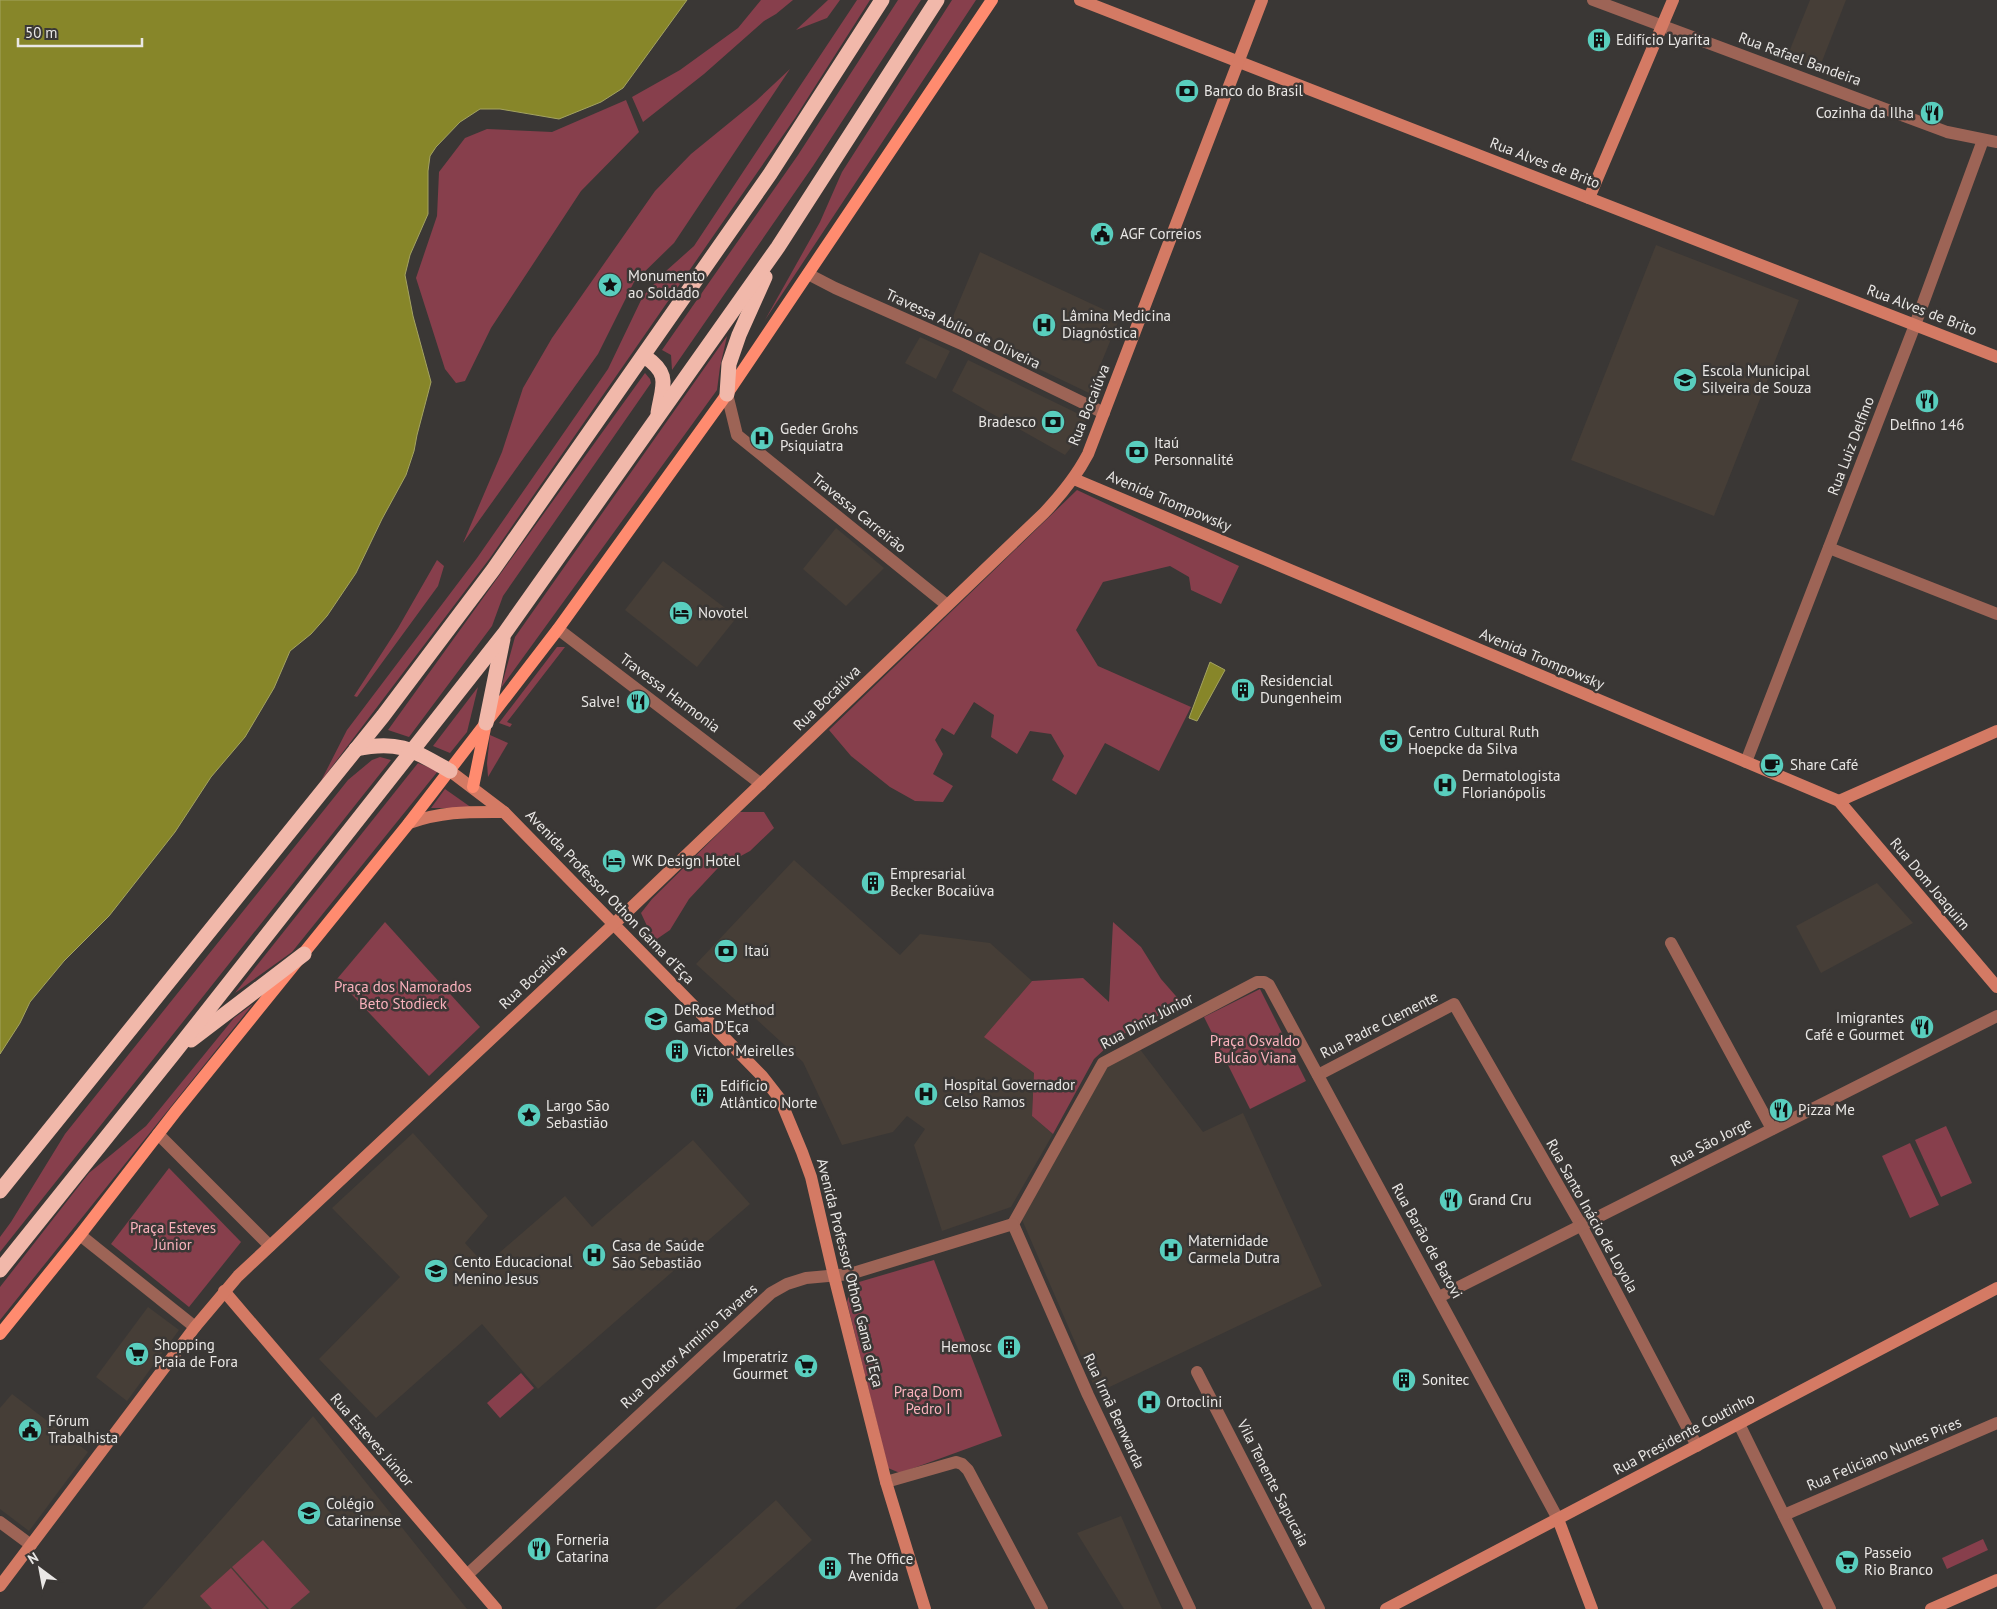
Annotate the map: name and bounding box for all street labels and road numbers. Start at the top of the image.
street label: Rua Rafael Bandeira [1736,27,1864,90]
street label: Rua Alves de Brito [1487,133,1603,192]
street label: Rua Alves de Brito [1864,280,1980,339]
street label: Travessa Abílio de Oliveira [883,284,1044,373]
street label: Rua Bocaiúva [1064,361,1113,448]
street label: Rua Luiz Delfino [1823,394,1878,498]
street label: Avenida Trompowsky [1104,466,1234,535]
street label: Travessa Carreirão [808,469,910,557]
street label: Avenida Trompowsky [1477,624,1607,693]
street label: Travessa Harmonia [616,649,724,736]
street label: Rua Bocaiúva [789,661,864,734]
street label: Avenida Professor Othon Gama d'Eça [522,805,699,988]
street label: Rua Dom Joaquim [1886,834,1974,934]
street label: Rua Bocaiúva [495,940,571,1013]
street label: Rua Padre Clemente [1317,987,1441,1062]
street label: Rua Diniz Júnior [1097,988,1196,1053]
street label: Rua São Jorge [1667,1113,1755,1170]
street label: Rua Santo Inácio de Loyola [1542,1136,1643,1296]
street label: Avenida Professor Othon Gama d'Eça [813,1156,888,1389]
street label: Rua Barão de Batovi [1388,1180,1467,1302]
street label: Rua Doutor Armínio Tavares [616,1279,761,1412]
street label: Rua Irmã Benwarda [1079,1350,1149,1471]
street label: Rua Presidente Coutinho [1610,1388,1758,1479]
street label: Rua Esteves Júnior [327,1389,418,1490]
street label: Rua Feliciano Nunes Pires [1804,1412,1964,1495]
street label: Vila Tenente Sapucaia [1233,1415,1314,1549]

